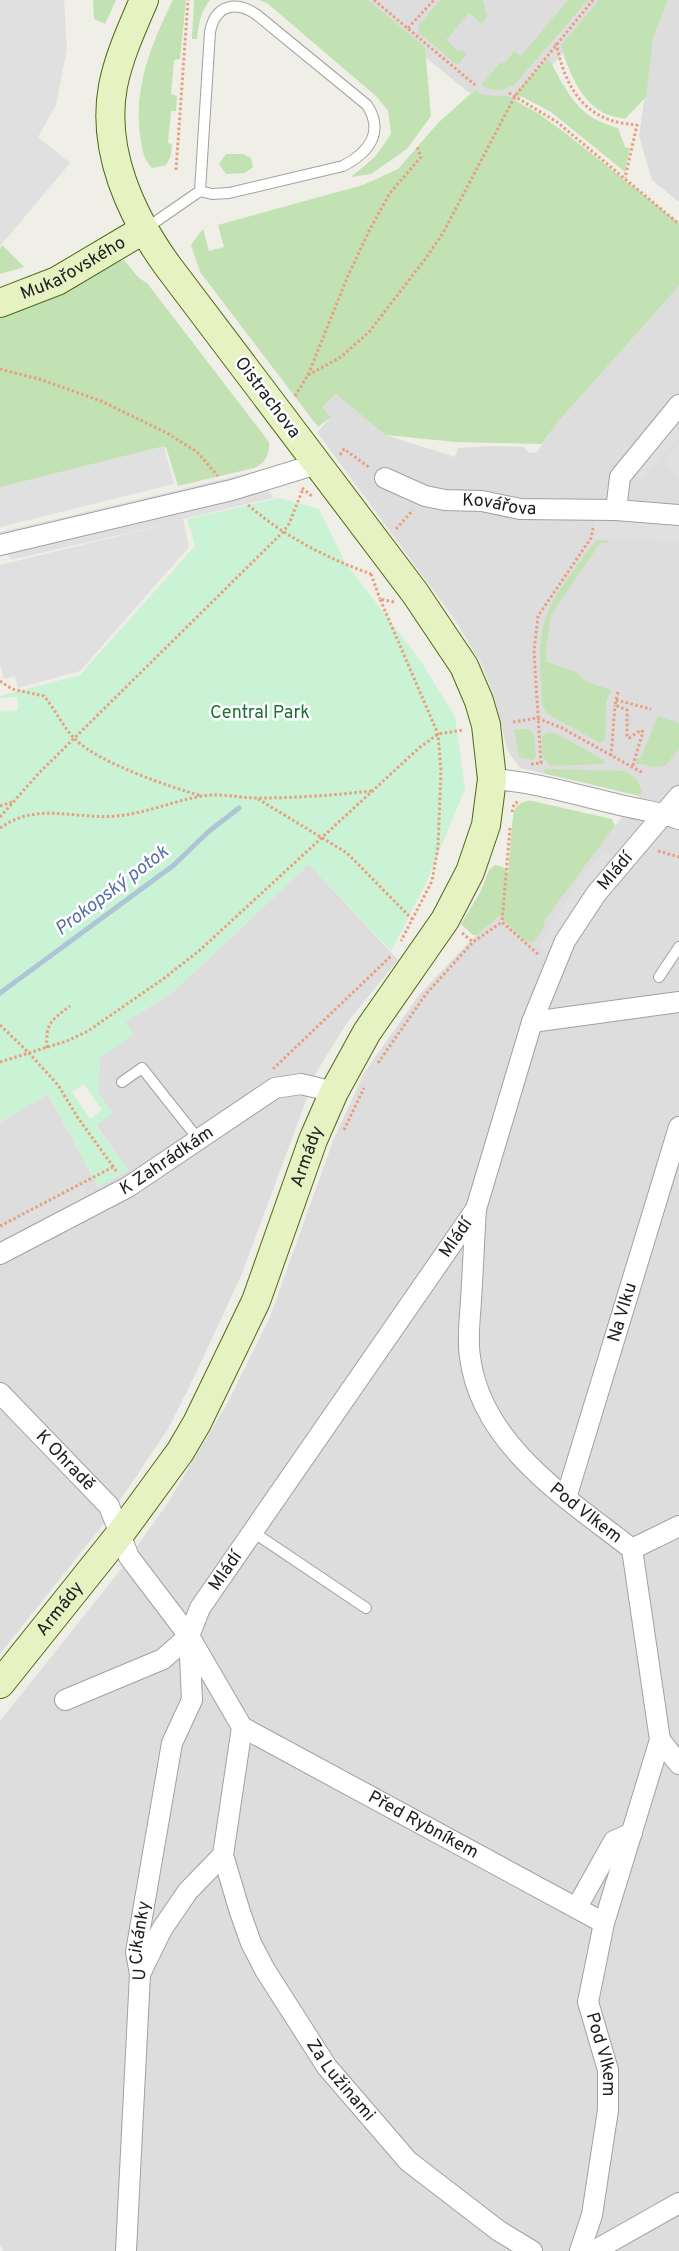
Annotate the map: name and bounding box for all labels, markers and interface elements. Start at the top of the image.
street label: Mukařovského [17,231,130,306]
street label: Oistrachova [229,353,305,443]
street label: Kovářova [462,489,536,521]
park label: Central Park [210,702,310,725]
water label: Prokopský potok [51,840,174,941]
street label: Mládí [592,846,639,895]
street label: K Zahrádkám [116,1121,218,1201]
street label: Armády [286,1122,329,1190]
street label: Mládí [434,1212,479,1262]
street label: Na Vlku [603,1280,642,1345]
street label: K Ohradě [31,1425,100,1496]
street label: Pod Vlkem [544,1478,627,1549]
street label: Mládí [204,1545,248,1595]
street label: Armády [31,1577,89,1641]
street label: Před Rybníkem [364,1786,482,1864]
street label: U Cikánky [125,1899,156,1981]
street label: Pod Vlkem [580,2010,620,2096]
street label: Za Lužinami [301,2035,380,2126]

